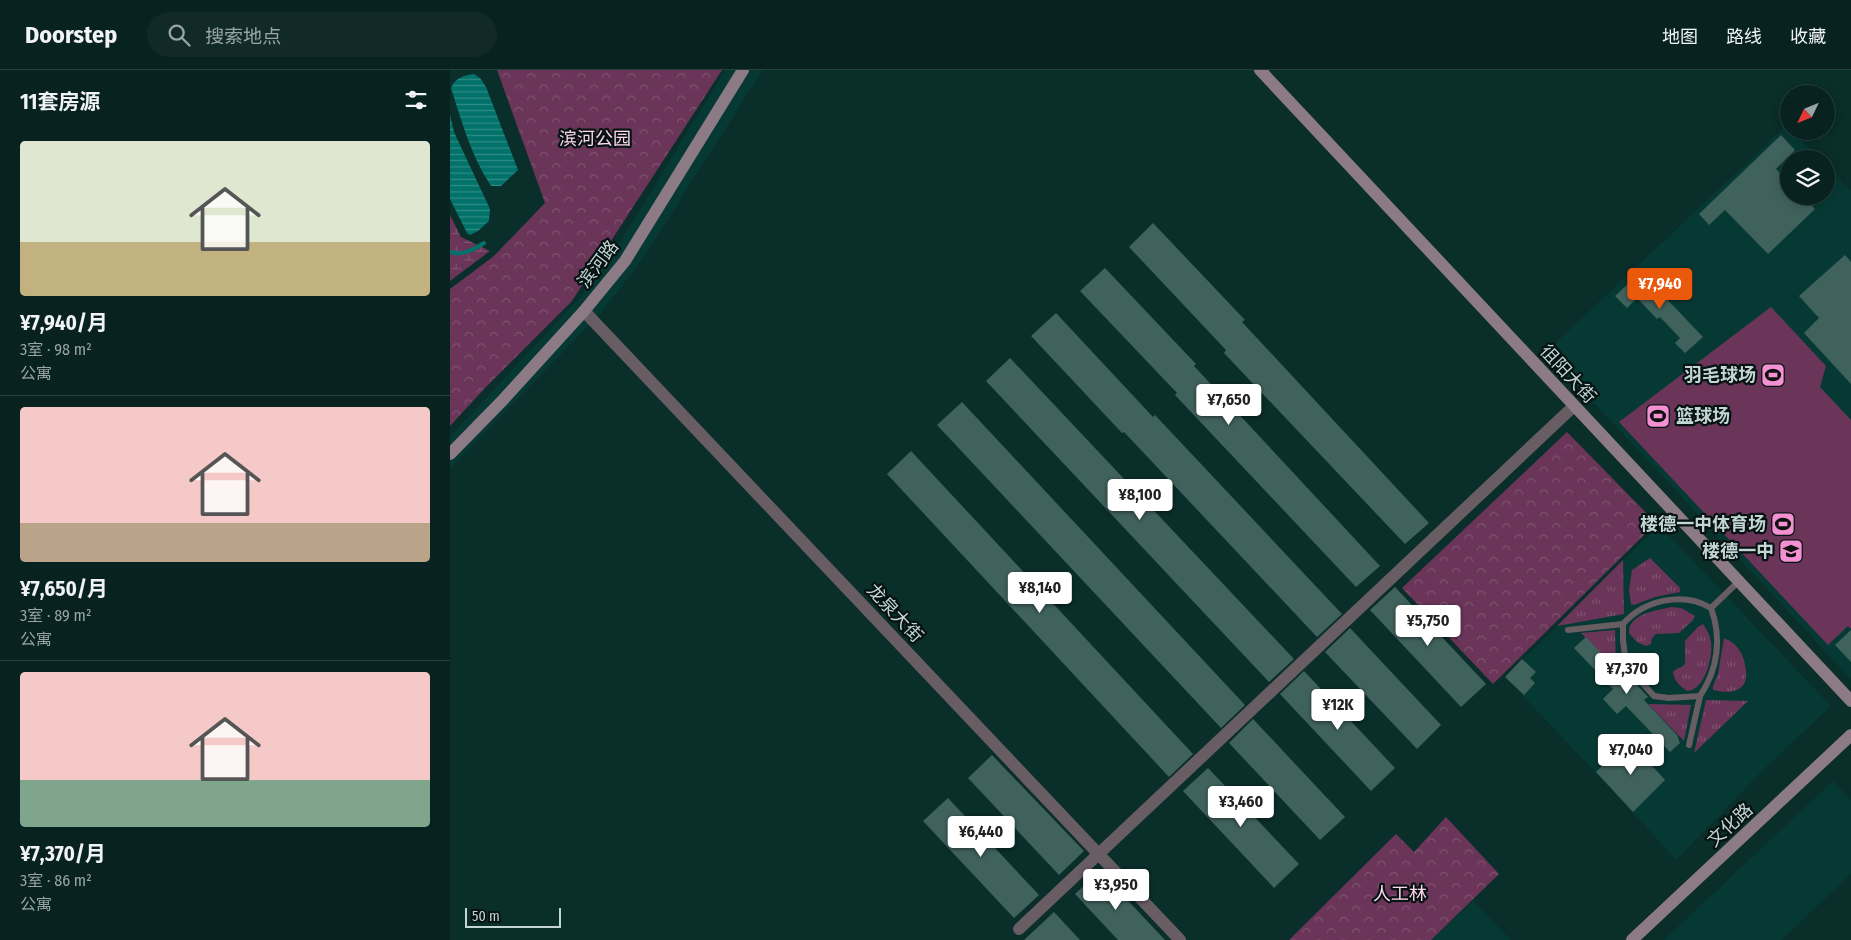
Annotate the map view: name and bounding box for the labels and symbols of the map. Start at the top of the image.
north arrow [1780,85,1835,140]
park label: 滨河公园 [559,128,631,150]
street label: 滨河路 [573,236,623,292]
pin: ¥7,940 [1619,268,1701,310]
street label: 徂阳大街 [1535,340,1601,408]
sports icon: 羽毛球场 [1760,362,1786,388]
place label: 羽毛球场 [1684,364,1756,386]
pin: ¥7,650 [1188,384,1270,426]
sports icon: 篮球场 [1645,403,1671,429]
place label: 篮球场 [1676,405,1730,427]
pin: ¥8,100 [1099,478,1181,521]
sports icon: 楼德一中体育场 [1770,511,1796,537]
place label: 楼德一中体育场 [1640,513,1766,535]
school or university icon: 楼德一中 [1778,538,1804,564]
place label: 楼德一中 [1702,540,1774,562]
pin: ¥8,140 [999,572,1081,614]
street label: 龙泉大街 [862,579,928,647]
pin: ¥5,750 [1387,604,1469,647]
pin: ¥7,370 [1586,652,1668,695]
pin: ¥12K [1308,688,1368,731]
pin: ¥7,040 [1590,734,1672,776]
pin: ¥3,460 [1200,786,1282,828]
street label: 文化路 [1703,799,1757,851]
pin: ¥6,440 [940,816,1022,858]
pin: ¥3,950 [1075,868,1157,911]
park label: 人工林 [1373,883,1427,905]
scale bar [465,905,561,928]

